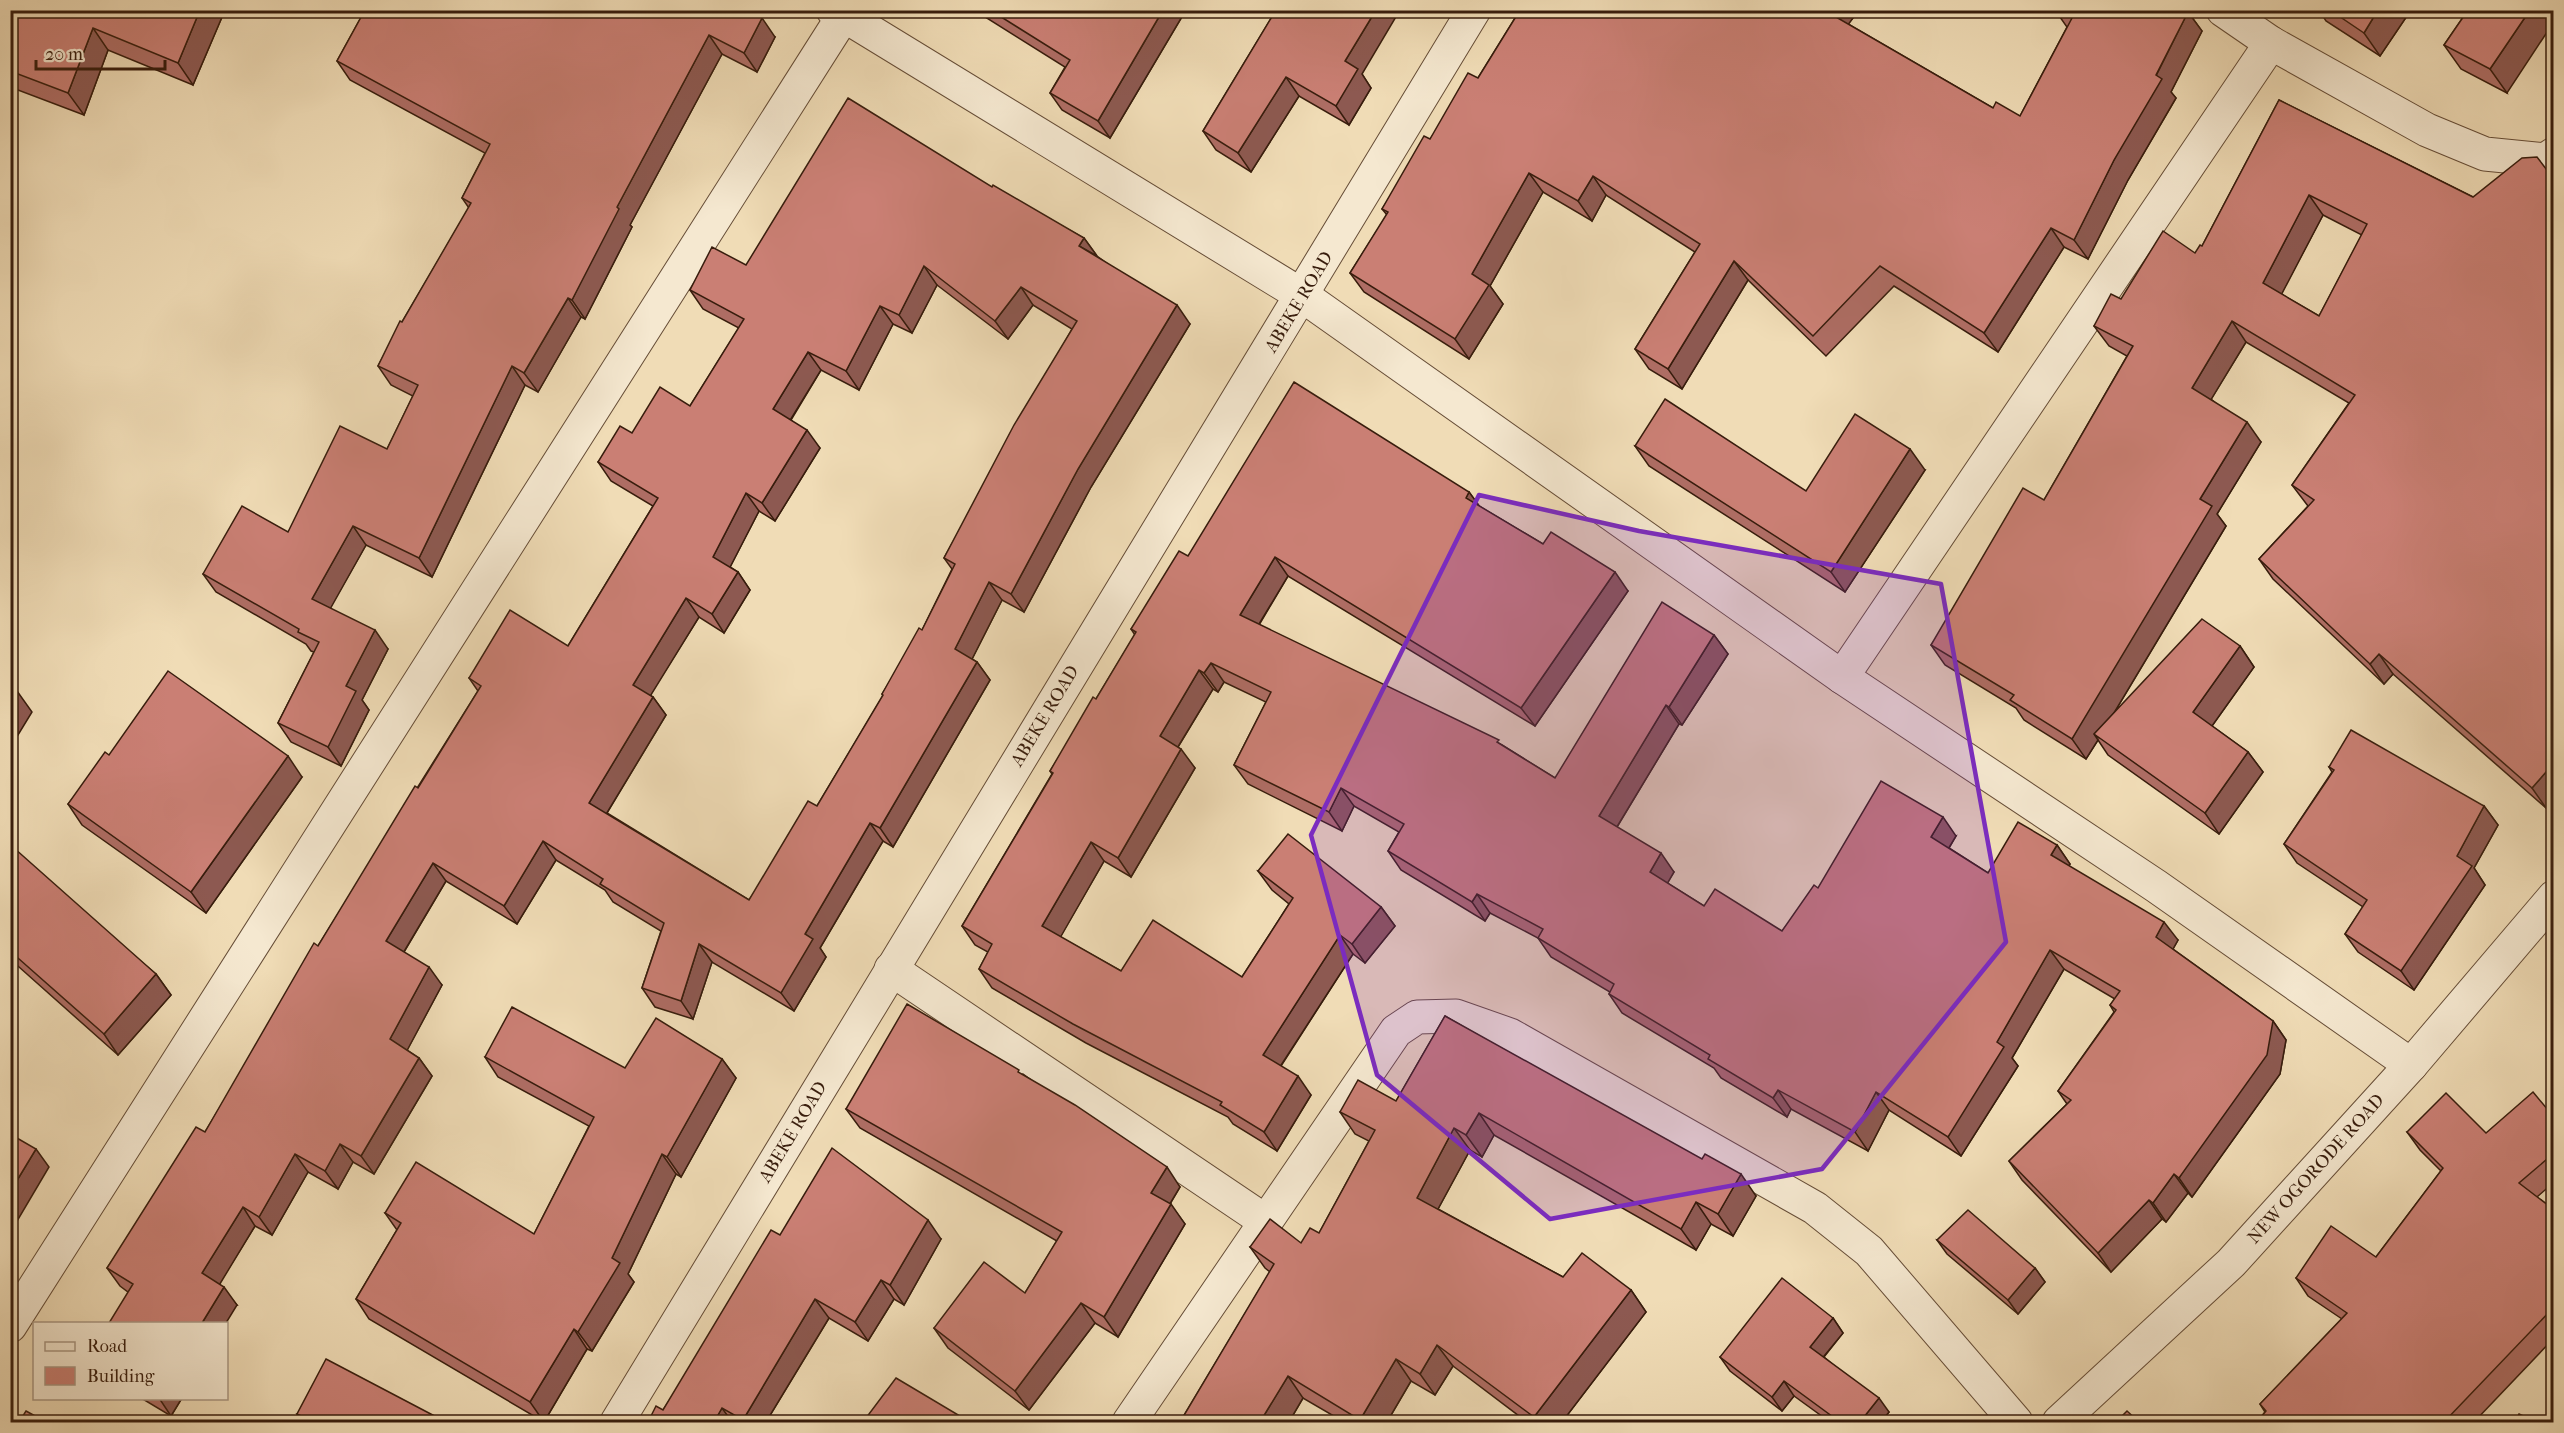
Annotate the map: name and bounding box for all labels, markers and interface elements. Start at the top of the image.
scale bar [36,33,165,71]
text: 20 m [45,44,83,65]
street label: ABEKE ROAD [1260,248,1337,357]
street label: ABEKE ROAD [1006,662,1083,771]
street label: ABEKE ROAD [754,1078,831,1187]
street label: NEW OGORODE ROAD [2243,1090,2389,1248]
legend [33,1322,228,1400]
text: Road [87,1336,127,1357]
text: Building [87,1366,155,1387]

